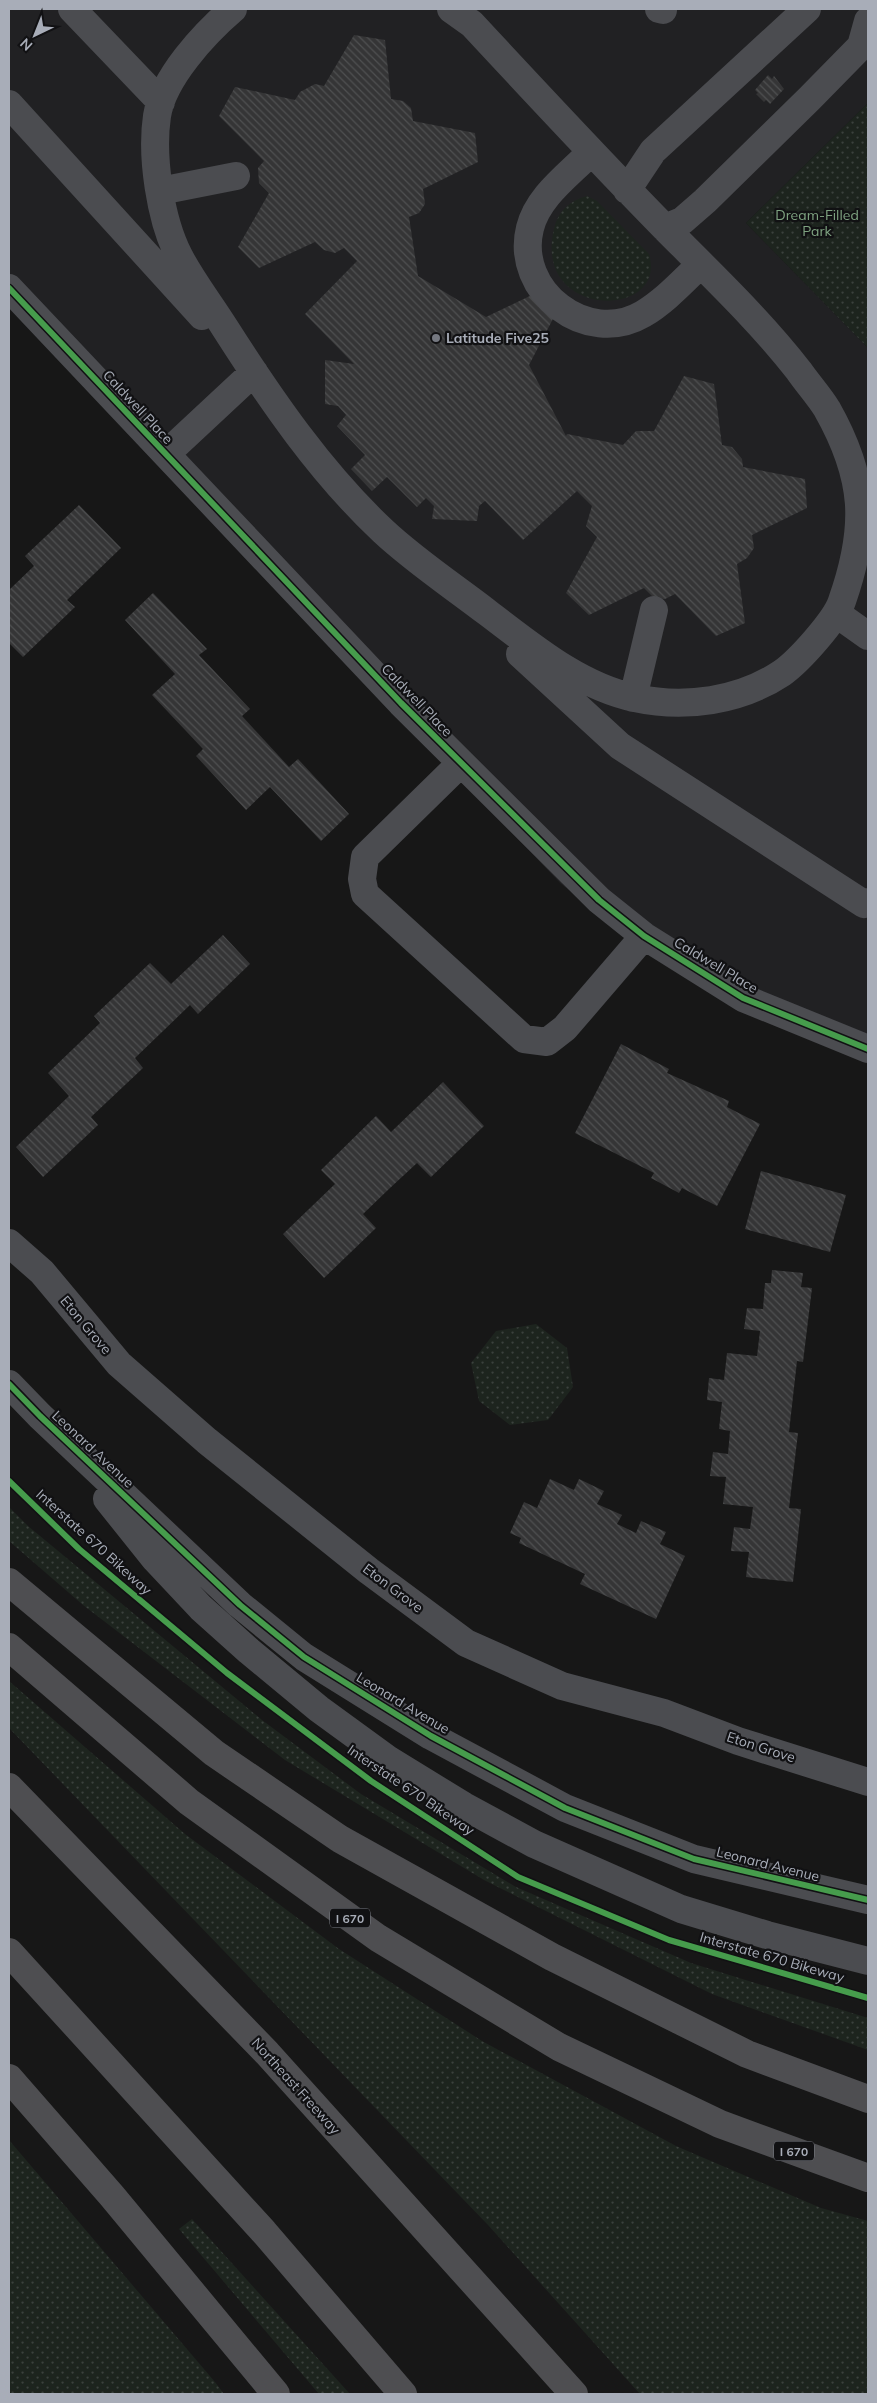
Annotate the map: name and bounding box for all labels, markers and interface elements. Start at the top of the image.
north arrow [10,10,60,60]
text: N [16,34,36,55]
park label: Dream-Filled Park [775,206,859,240]
place label: Latitude Five25 [446,329,549,347]
marker: Latitude Five25 [430,332,442,344]
street label: Caldwell Place [99,366,177,448]
street label: Caldwell Place [378,660,456,740]
street label: Caldwell Place [671,933,761,997]
street label: Eton Grove [56,1292,116,1358]
street label: Leonard Avenue [48,1406,138,1492]
street label: Interstate 670 Bikeway [32,1485,156,1599]
street label: Eton Grove [359,1559,427,1617]
street label: Leonard Avenue [353,1668,453,1738]
street label: Eton Grove [724,1727,798,1767]
street label: Interstate 670 Bikeway [344,1741,479,1840]
street label: Leonard Avenue [715,1842,821,1886]
road number: I 670 [330,1909,370,1928]
street label: Interstate 670 Bikeway [698,1928,847,1986]
street label: Northeast Freeway [248,2034,345,2139]
road number: I 670 [774,2142,814,2160]

